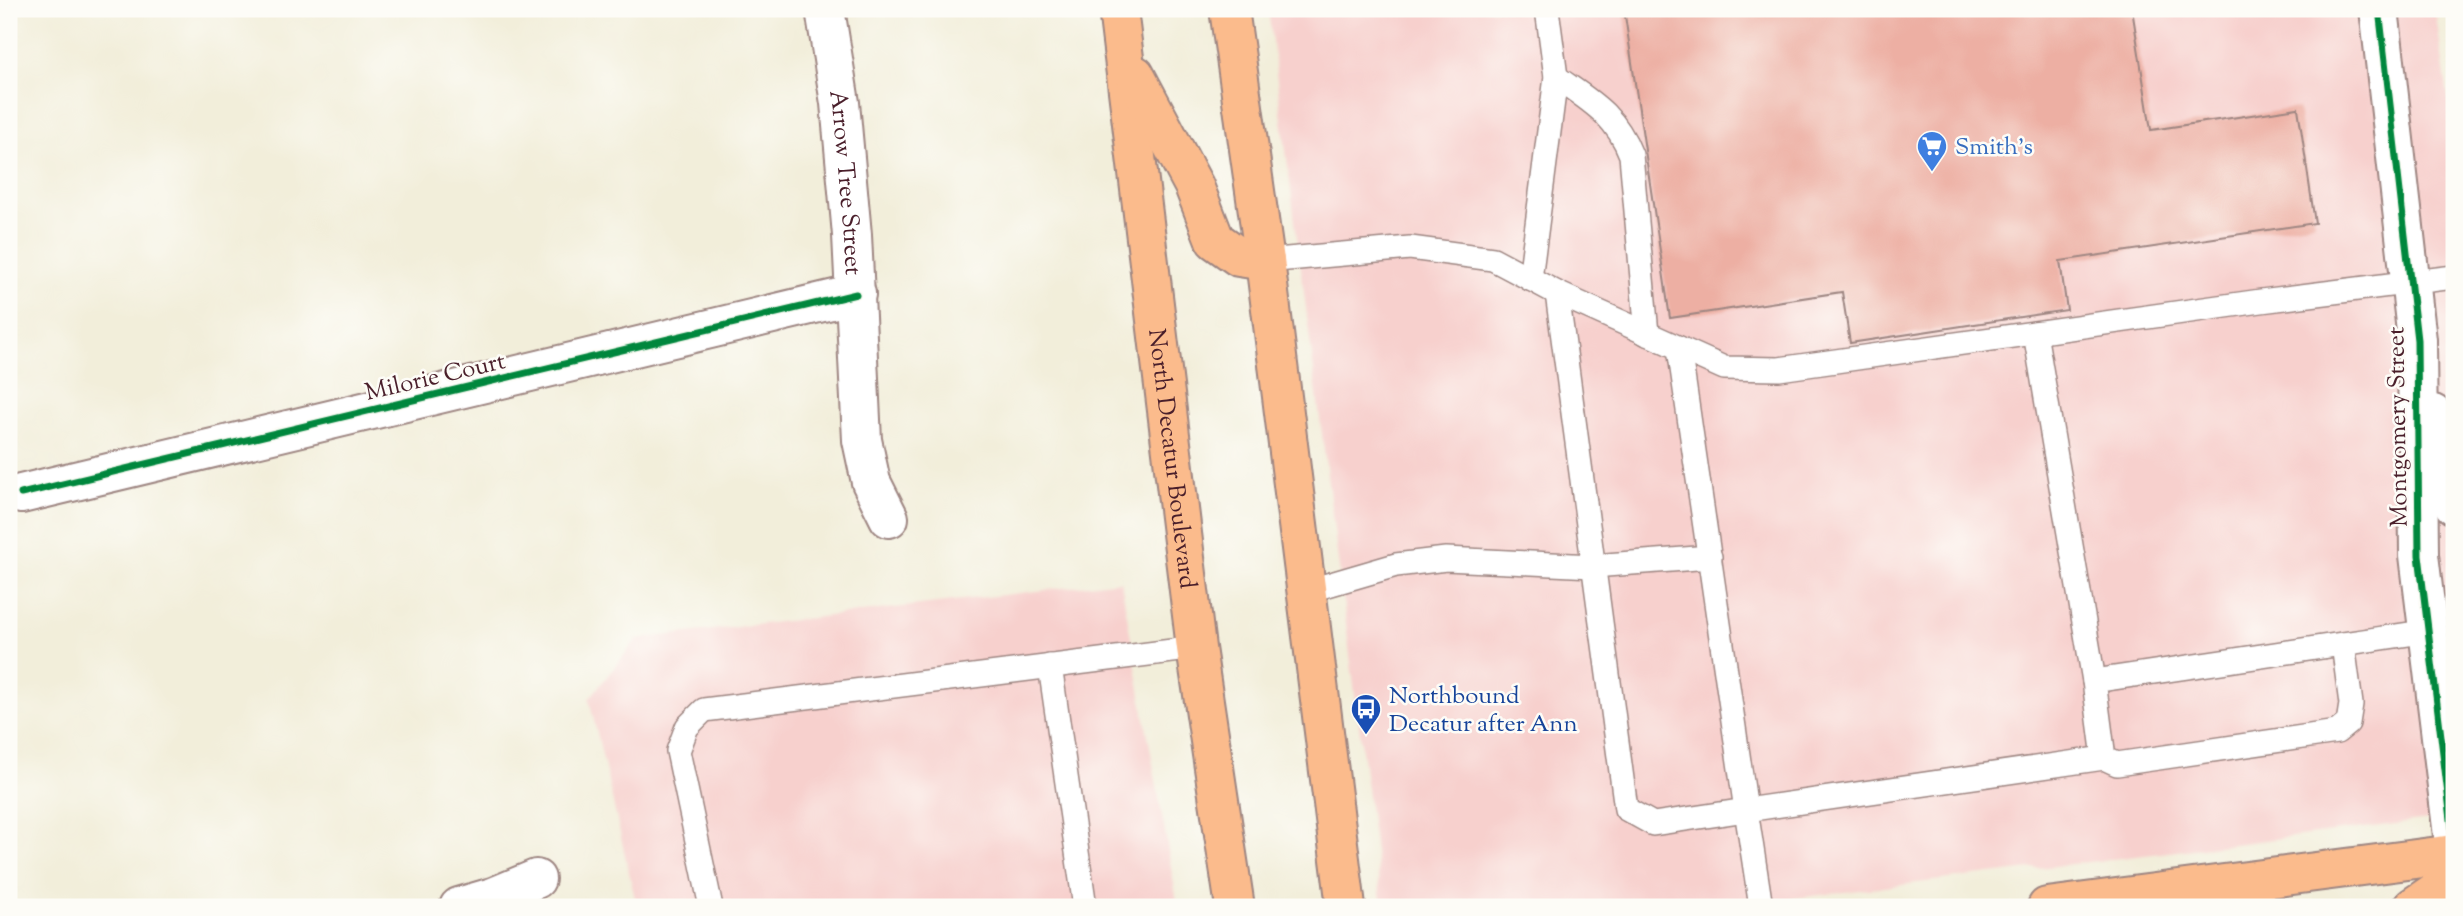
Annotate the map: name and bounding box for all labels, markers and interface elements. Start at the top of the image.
street label: Arrow Tree Street [819,88,869,276]
supermarket icon: Smith's [1915,129,1949,173]
place label: Smith's [1955,131,2033,165]
street label: Montgomery Street [2380,326,2418,528]
street label: North Decatur Boulevard [1138,327,1204,591]
street label: Milorie Court [362,345,509,411]
place label: Northbound Decatur after Ann [1389,680,1578,742]
bus stop icon: Northbound Decatur after Ann [1349,692,1383,736]

